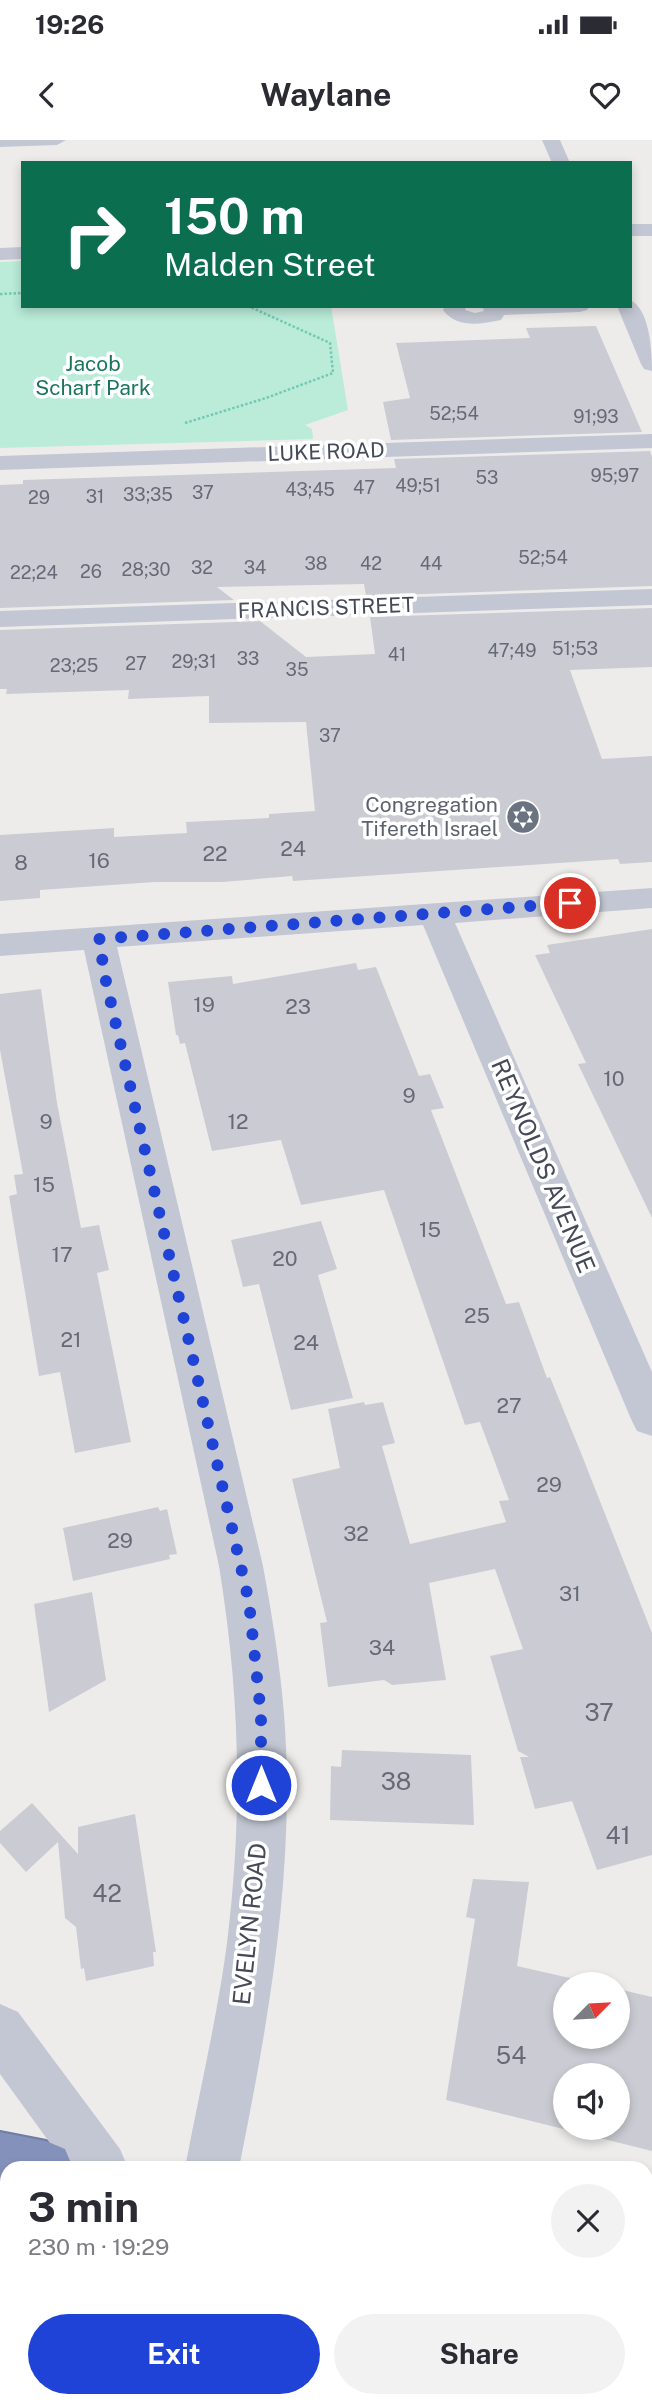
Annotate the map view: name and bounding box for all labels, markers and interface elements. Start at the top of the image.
text: 19:26 [35,9,104,40]
icon: back [28,76,66,114]
text: Waylane [261,76,391,113]
icon: heart [586,76,624,114]
text: 150 m [164,187,305,245]
icon: right [49,189,140,280]
text: Malden Street [164,246,376,283]
park label: Jacob Scharf Park [35,351,151,400]
house number: 52;54 [429,403,479,424]
house number: 91;93 [573,406,619,427]
street label: LUKE ROAD [267,437,385,466]
house number: 95;97 [591,465,639,486]
house number: 53 [476,467,498,488]
house number: 49;51 [395,475,441,496]
house number: 47 [353,477,375,498]
house number: 43;45 [285,479,335,500]
house number: 37 [192,482,214,503]
house number: 33;35 [123,484,173,505]
house number: 31 [86,486,104,507]
house number: 29 [28,487,50,508]
house number: 52;54 [518,547,568,568]
house number: 38 [305,553,327,574]
house number: 42 [360,553,382,574]
house number: 44 [420,553,442,574]
house number: 32 [191,557,213,578]
house number: 34 [244,557,266,578]
house number: 28;30 [122,559,170,580]
house number: 26 [80,561,102,582]
house number: 22;24 [10,562,58,583]
street label: FRANCIS STREET [237,592,415,623]
house number: 51;53 [552,638,598,659]
house number: 47;49 [488,640,537,661]
house number: 41 [388,644,406,665]
house number: 33 [237,648,259,669]
house number: 29;31 [172,651,216,672]
house number: 27 [125,653,147,674]
house number: 23;25 [50,655,98,676]
house number: 35 [286,659,308,680]
house number: 37 [319,725,341,746]
place label: Congregation Tifereth Israel [361,792,498,841]
synagogue icon: Congregation Tifereth Israel [504,798,542,836]
house number: 24 [280,836,306,861]
house number: 22 [202,841,228,866]
house number: 16 [88,848,110,873]
house number: 8 [14,850,28,875]
pin [540,873,600,933]
icon: arrive [551,884,589,922]
house number: 19 [193,992,215,1017]
house number: 23 [285,994,311,1019]
street label: REYNOLDS AVENUE [486,1055,602,1277]
house number: 10 [603,1066,625,1091]
house number: 9 [402,1083,416,1108]
house number: 9 [39,1109,53,1134]
house number: 12 [227,1109,249,1134]
house number: 15 [33,1172,55,1197]
house number: 15 [419,1217,441,1242]
house number: 17 [51,1242,73,1267]
house number: 20 [272,1246,298,1271]
house number: 25 [464,1303,490,1328]
house number: 21 [60,1327,82,1352]
house number: 24 [293,1330,319,1355]
house number: 27 [496,1393,522,1418]
house number: 29 [536,1472,562,1497]
house number: 32 [343,1521,369,1546]
house number: 29 [107,1528,133,1553]
house number: 31 [559,1581,581,1606]
house number: 34 [369,1635,395,1660]
house number: 37 [584,1698,614,1726]
position arrow [224,1748,298,1822]
house number: 38 [381,1767,411,1795]
house number: 41 [606,1821,630,1849]
street label: EVELYN ROAD [227,1841,271,2006]
house number: 42 [92,1879,122,1907]
north arrow [553,1972,630,2049]
map controls [553,1972,630,2140]
house number: 54 [496,2041,526,2069]
button: sound [553,2063,630,2140]
text: 3 min [28,2182,139,2231]
button: close [551,2184,625,2258]
text: 230 m · 19:29 [28,2233,169,2260]
button: Exit [28,2314,320,2394]
button: Share [334,2314,625,2394]

